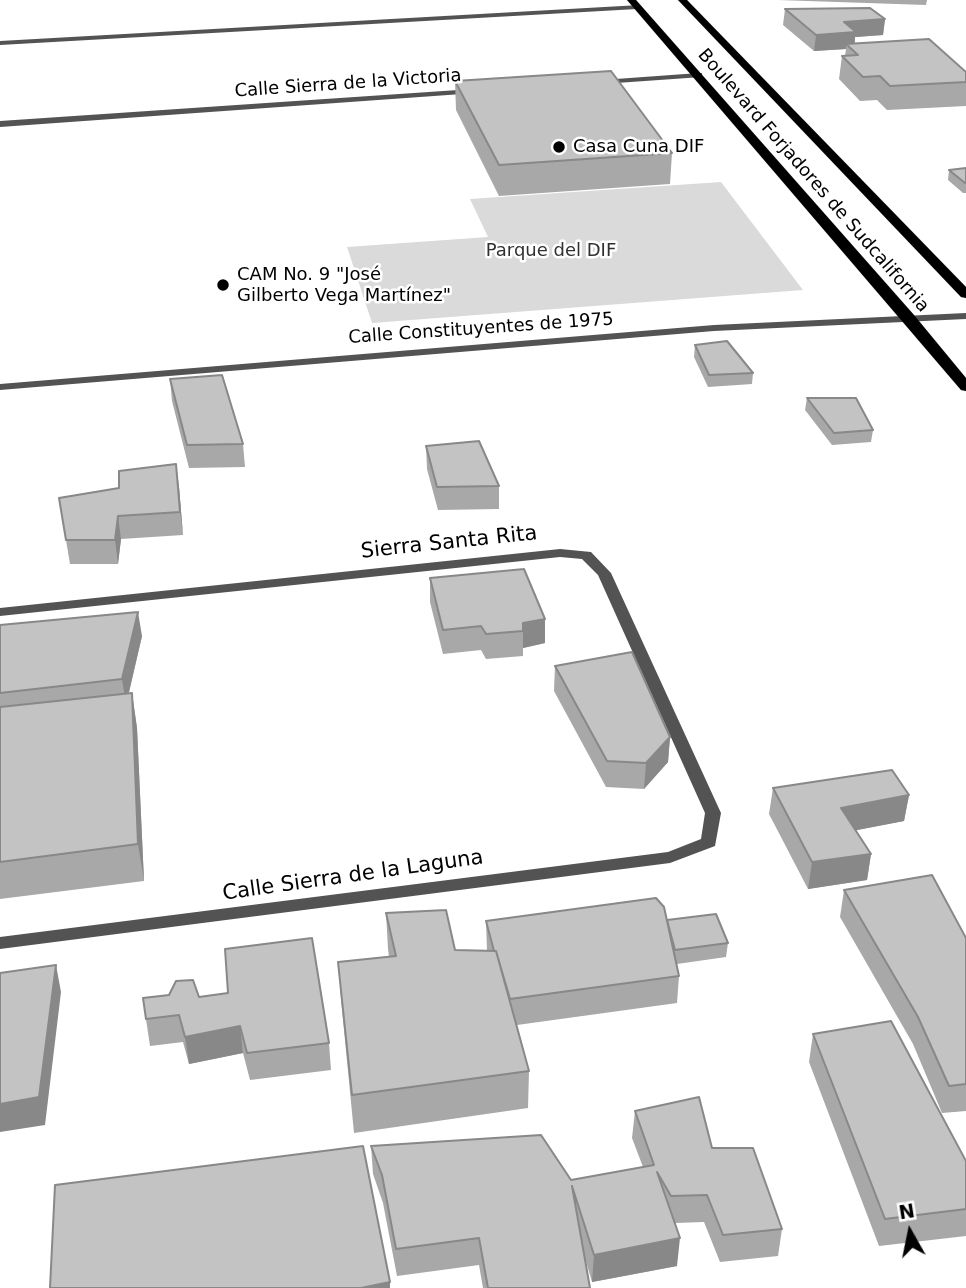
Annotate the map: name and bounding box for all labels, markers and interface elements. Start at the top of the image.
street label: Boulevard Forjadores de Sudcalifornia [693,45,933,317]
street label: Calle Sierra de la Victoria [234,65,462,103]
place label: Casa Cuna DIF [573,136,704,158]
marker: Casa Cuna DIF [551,139,567,155]
park label: Parque del DIF [486,240,616,262]
place label: CAM No. 9 "José Gilberto Vega Martínez" [237,264,451,306]
marker: CAM No. 9 "José Gilberto Vega Martínez" [215,277,231,293]
street label: Calle Constituyentes de 1975 [348,309,614,349]
street label: Sierra Santa Rita [359,521,539,565]
street label: Calle Sierra de la Laguna [221,845,485,907]
north arrow [875,1197,945,1267]
text: N [897,1199,916,1223]

